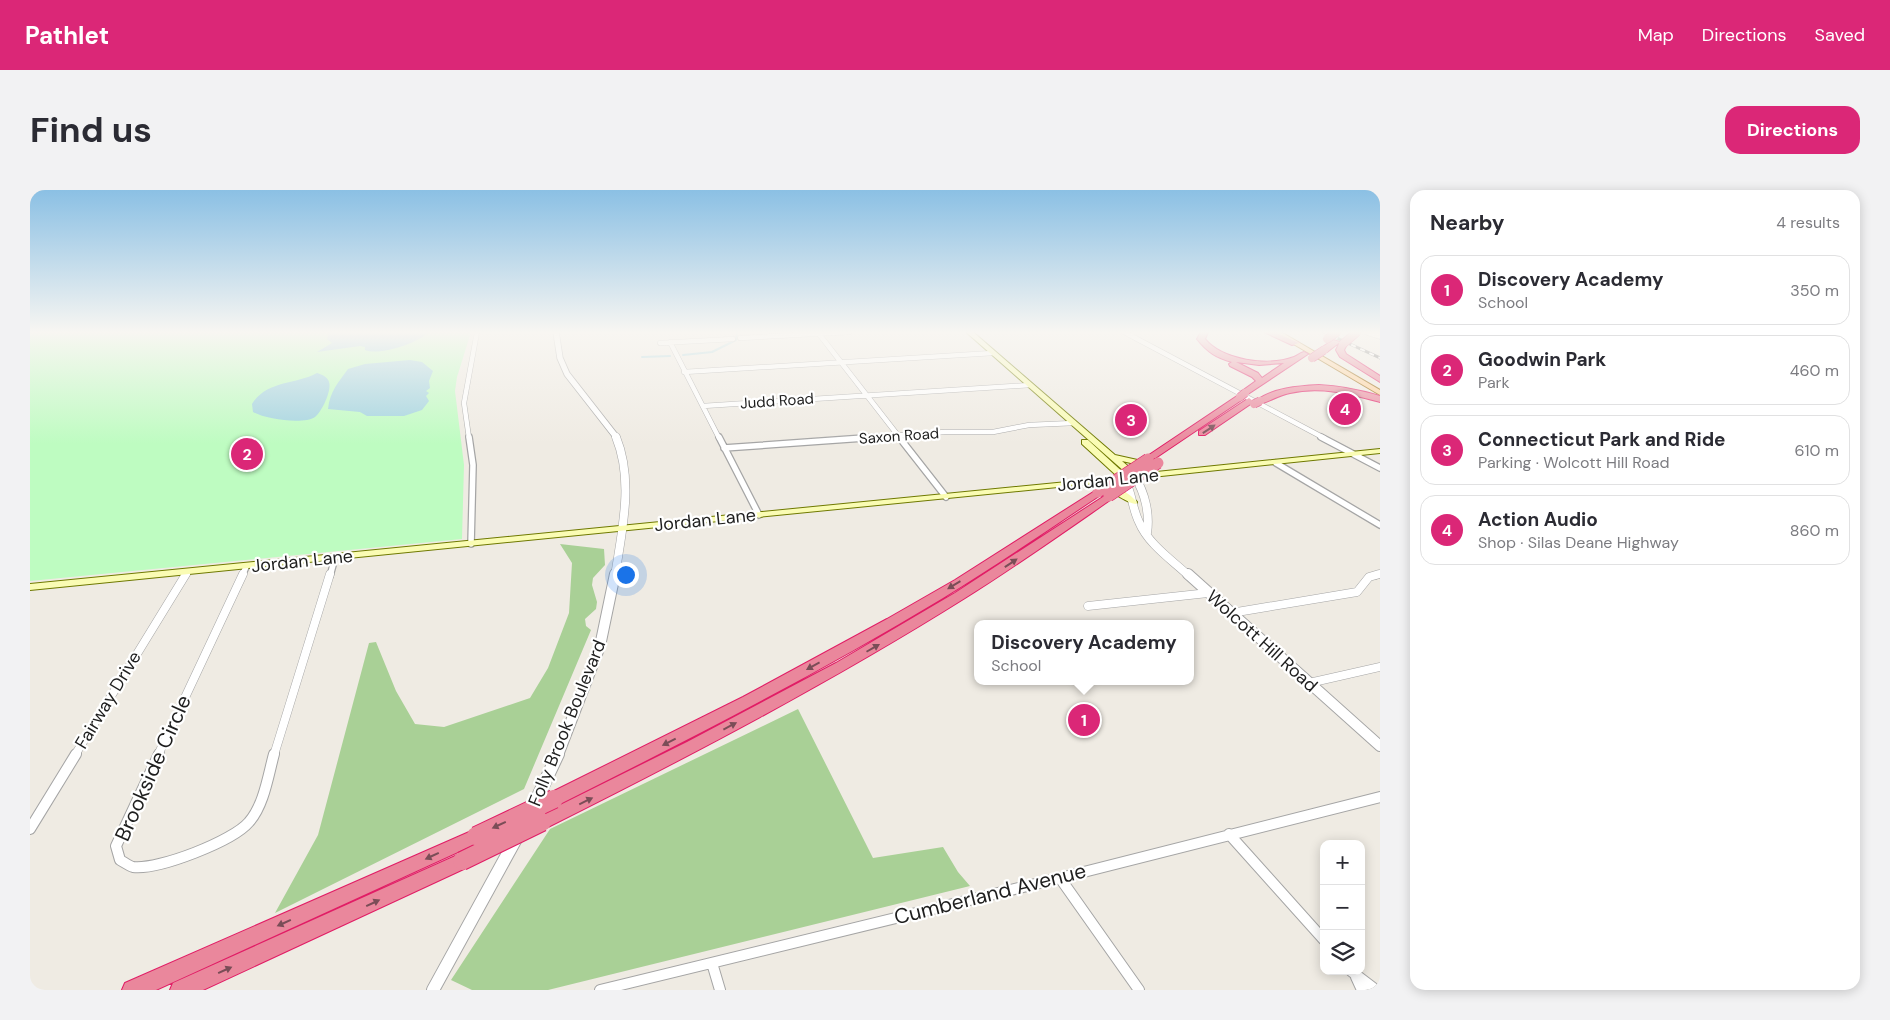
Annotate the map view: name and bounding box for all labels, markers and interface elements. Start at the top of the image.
text: Pathlet [25,20,109,51]
text: Map [1638,23,1674,47]
text: Directions [1702,23,1787,47]
text: Saved [1815,23,1865,47]
button: Directions [1725,106,1860,154]
text: Find us [30,107,152,153]
text: Nearby [1430,209,1504,237]
text: 4 results [1776,212,1840,233]
text: Discovery Academy [1478,267,1663,292]
text: 1 [1444,280,1450,301]
text: 350 m [1790,280,1839,301]
text: School [1478,292,1528,313]
text: Goodwin Park [1478,347,1606,372]
text: 2 [1442,360,1452,381]
text: 460 m [1790,360,1839,381]
text: Park [1478,372,1510,393]
street label: Judd Road [739,388,815,414]
pin: 4 [1329,390,1361,428]
pin: 3 [1115,401,1147,439]
street label: Saxon Road [858,423,940,449]
one-way arrow [1202,424,1215,433]
text: Connecticut Park and Ride [1478,427,1726,452]
pin: 2 [231,435,263,473]
text: 3 [1442,440,1452,461]
text: 610 m [1795,440,1839,461]
text: Parking · Wolcott Hill Road [1478,452,1669,473]
street label: Jordan Lane [1056,463,1160,497]
street label: Jordan Lane [653,503,757,537]
text: Action Audio [1478,507,1598,532]
text: 4 [1442,520,1452,541]
text: 860 m [1790,520,1839,541]
text: Shop · Silas Deane Highway [1478,532,1679,553]
street label: Jordan Lane [250,544,354,578]
one-way arrow [1004,558,1018,568]
your location [613,562,639,588]
one-way arrow [947,581,961,590]
street label: Wolcott Hill Road [1201,585,1323,697]
popup [974,620,1194,685]
text: Discovery Academy [991,630,1177,655]
street label: Folly Brook Boulevard [523,636,611,810]
one-way arrow [865,644,880,652]
street label: Fairway Drive [69,647,147,753]
text: School [991,655,1041,676]
one-way arrow [806,662,820,670]
street label: Brookside Circle [108,690,198,846]
pin: 1 [1068,701,1100,739]
one-way arrow [723,722,738,730]
one-way arrow [662,738,676,746]
one-way arrow [579,796,593,804]
one-way arrow [492,821,506,829]
map controls [1320,840,1365,975]
button: + [1320,840,1365,885]
one-way arrow [425,853,439,861]
street label: Cumberland Avenue [891,857,1089,931]
button: − [1320,885,1365,930]
one-way arrow [366,898,380,906]
one-way arrow [277,920,291,928]
button: layers [1320,930,1365,975]
one-way arrow [218,966,232,974]

